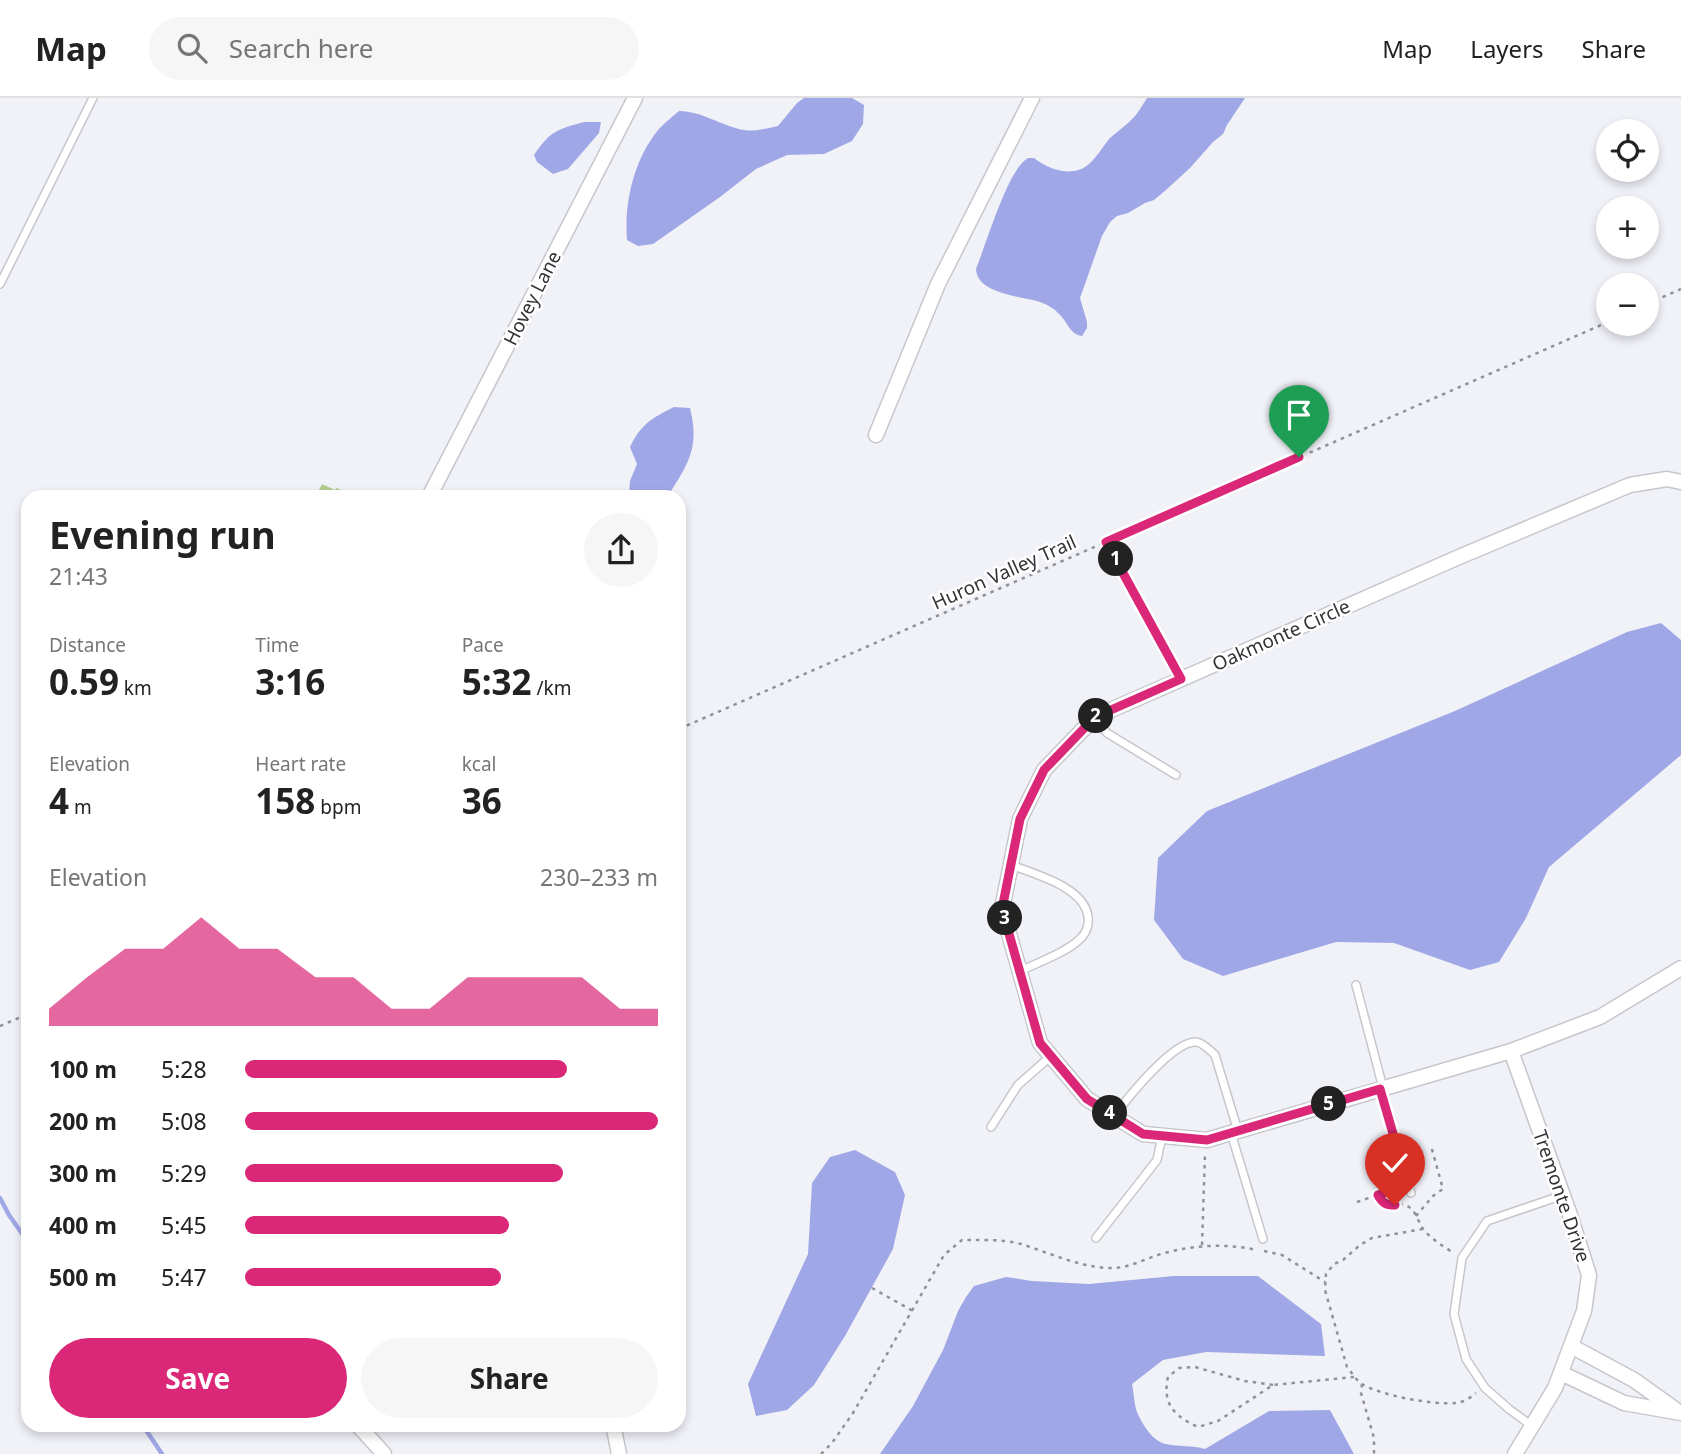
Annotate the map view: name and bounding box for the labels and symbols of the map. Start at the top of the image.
street label: Hovey Lane [497,246,567,350]
pin [1269,385,1329,457]
street label: Huron Valley Trail [928,529,1080,615]
pin: 1 [1098,542,1134,576]
street label: Oakmonte Circle [1208,593,1354,677]
pin: 2 [1078,698,1114,734]
pin: 3 [988,900,1023,936]
pin: 5 [1312,1086,1346,1122]
pin: 4 [1092,1096,1128,1130]
street label: Tremonte Drive [1527,1126,1597,1266]
pin [1365,1133,1425,1205]

